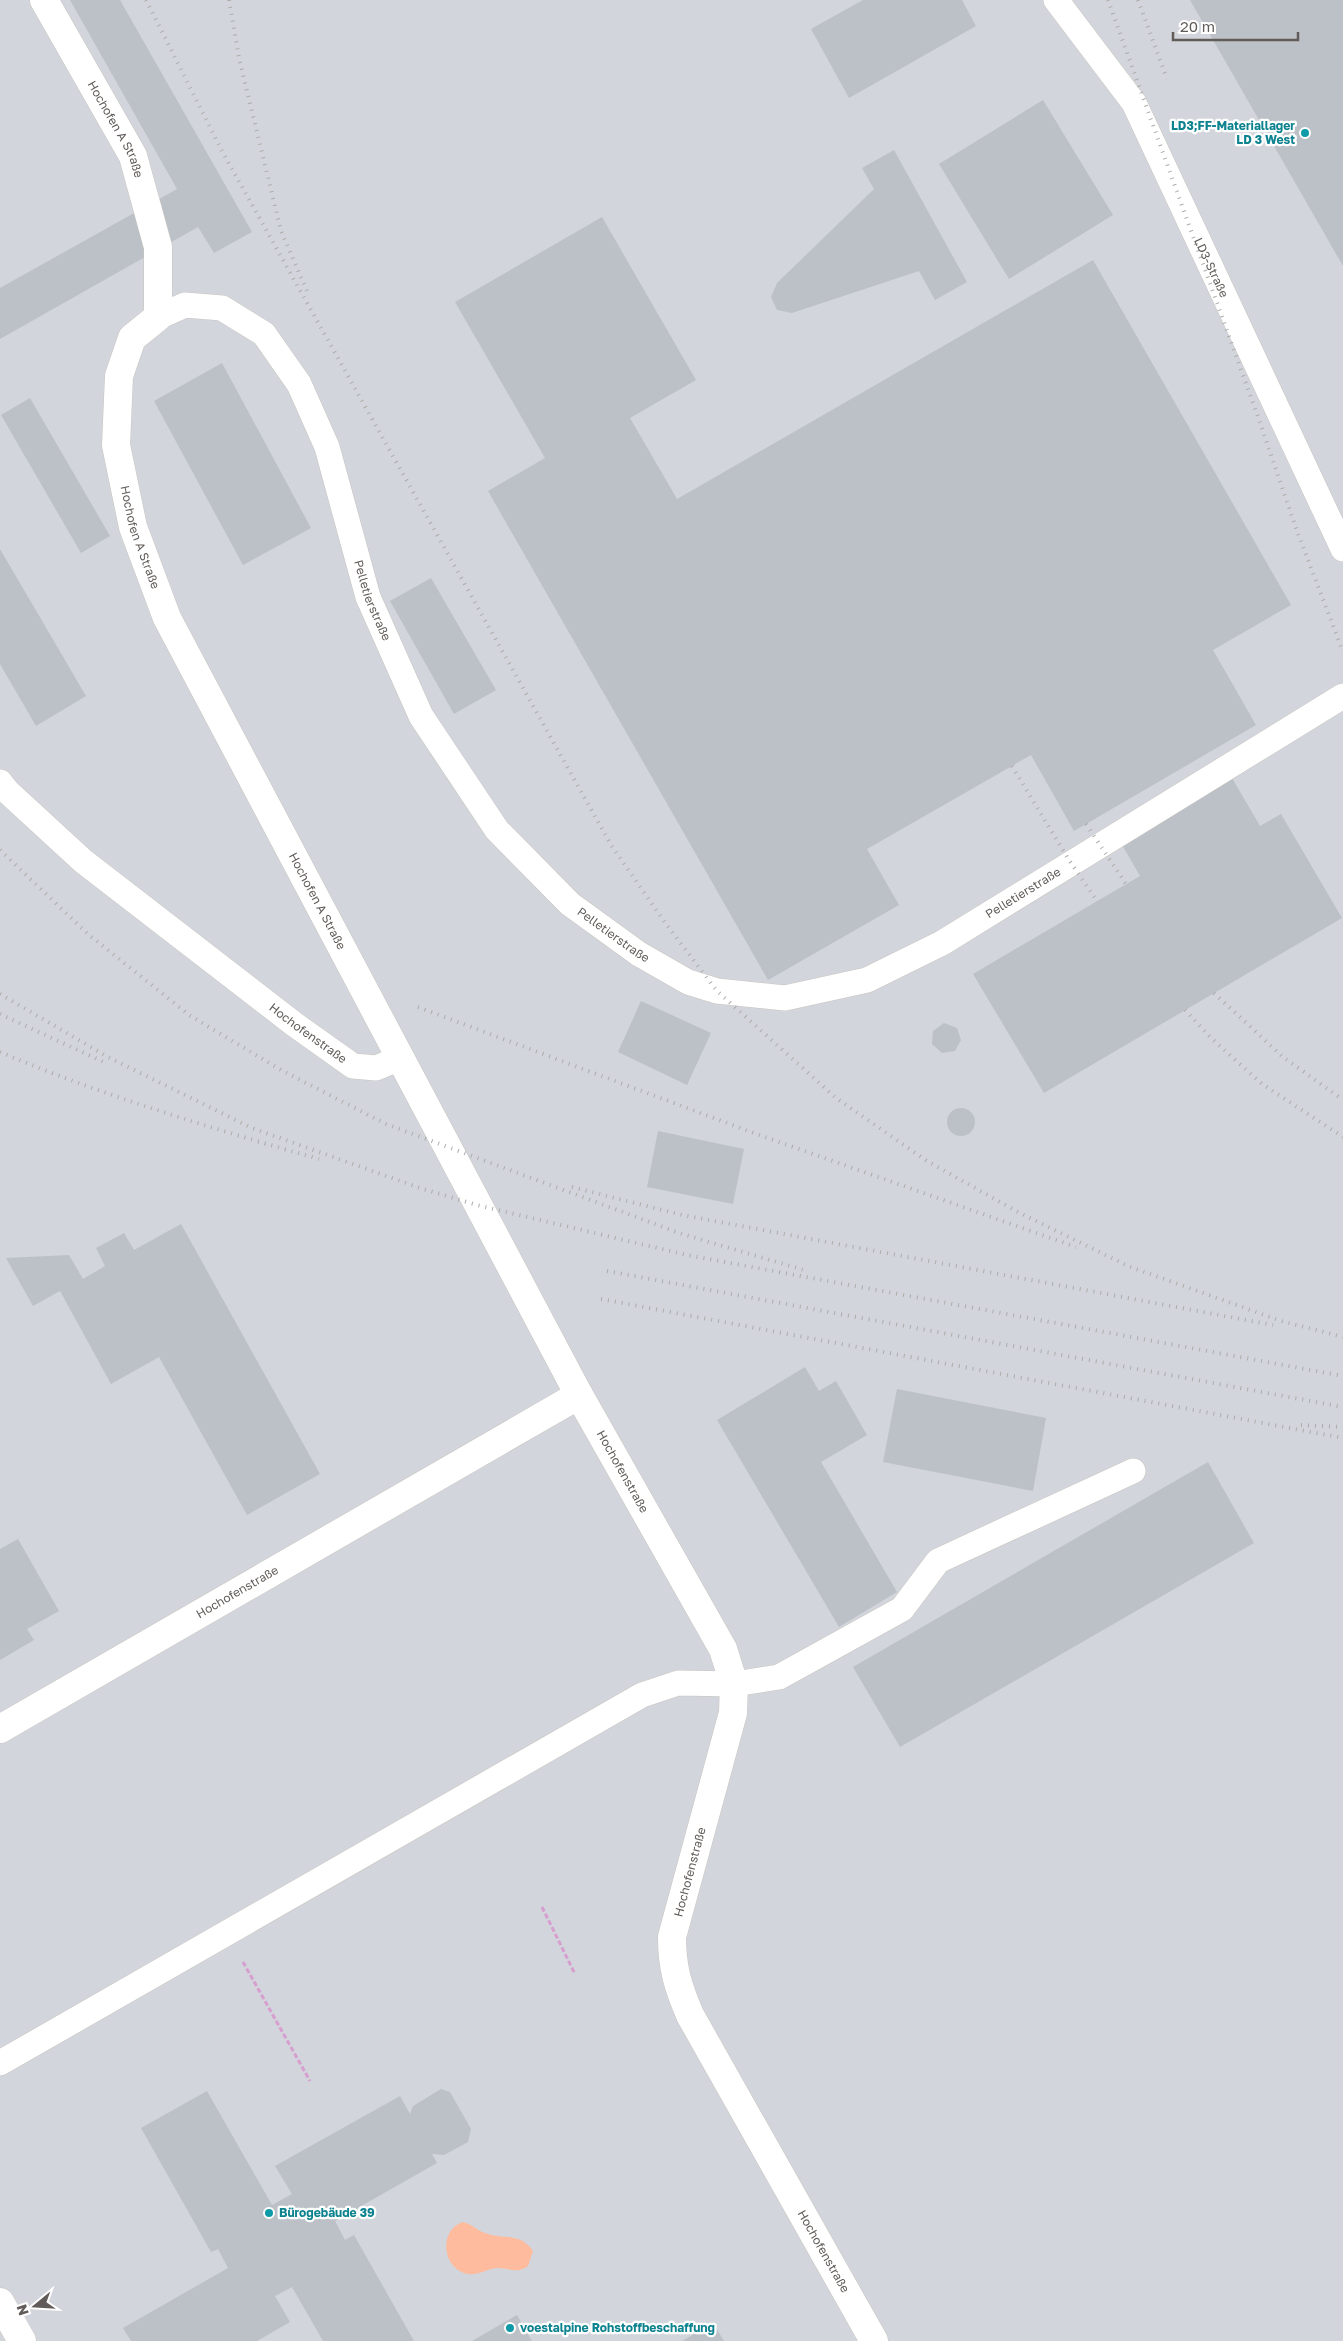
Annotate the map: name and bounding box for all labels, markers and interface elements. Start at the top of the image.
scale bar [1173,10,1298,42]
text: 20 m [1180,17,1215,35]
street label: Hochofen A Straße [85,78,147,179]
place label: LD3;FF-Materiallager LD 3 West [1171,118,1295,147]
marker: LD3;FF-Materiallager LD 3 West [1299,127,1311,139]
street label: LD3-Straße [1191,235,1232,300]
street label: Hochofen A Straße [118,484,163,591]
street label: Pelletierstraße [351,558,395,643]
street label: Hochofen A Straße [286,850,349,952]
street label: Pelletierstraße [983,864,1063,921]
street label: Pelletierstraße [574,904,652,965]
street label: Hochofenstraße [266,1000,350,1066]
street label: Hochofenstraße [594,1427,652,1515]
street label: Hochofenstraße [193,1562,281,1621]
street label: Hochofenstraße [670,1825,709,1918]
place label: Bürogebäude 39 [279,2205,375,2220]
marker: Bürogebäude 39 [263,2207,275,2219]
street label: Hochofenstraße [795,2207,853,2295]
north arrow [10,2281,60,2331]
text: N [12,2302,32,2318]
place label: voestalpine Rohstoffbeschaffung [520,2320,715,2335]
marker: voestalpine Rohstoffbeschaffung [504,2322,516,2334]

